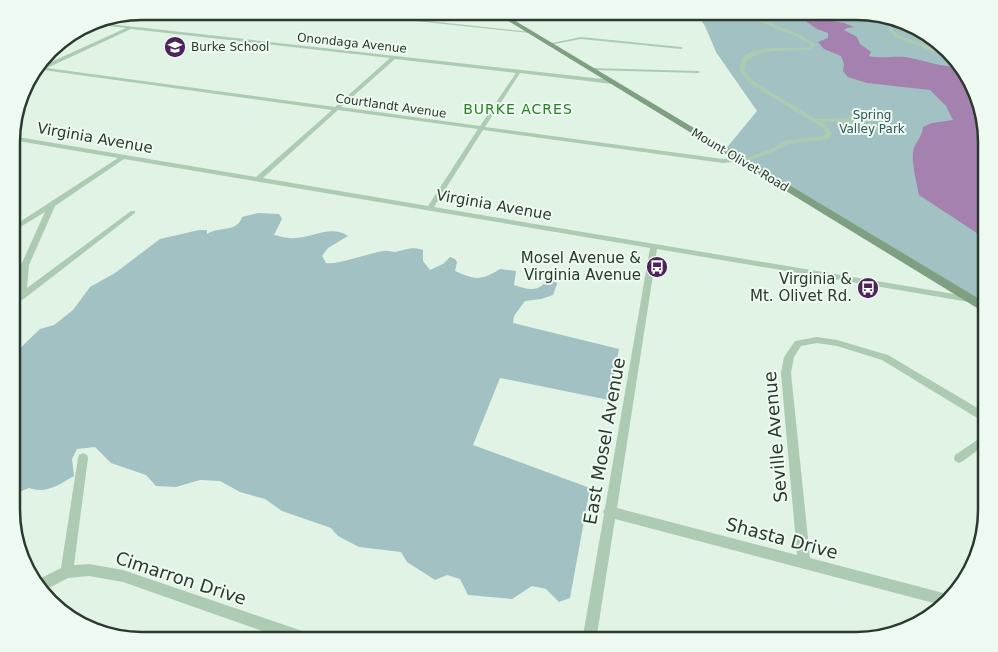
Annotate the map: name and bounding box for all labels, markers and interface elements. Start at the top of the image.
street label: Onondaga Avenue [296,30,408,56]
school or university icon: Burke School [163,35,187,59]
place label: Burke School [191,40,269,54]
street label: Courtlandt Avenue [335,91,447,121]
district label: BURKE ACRES [463,101,573,117]
park label: Spring Valley Park [839,108,905,136]
street label: Virginia Avenue [36,119,154,157]
street label: Mount Olivet Road [689,126,791,194]
street label: Virginia Avenue [435,186,553,224]
place label: Mosel Avenue & Virginia Avenue [521,249,641,284]
bus stop icon: Mosel Avenue & Virginia Avenue [645,255,669,279]
place label: Virginia & Mt. Olivet Rd. [750,270,852,305]
bus stop icon: Virginia & Mt. Olivet Rd. [856,276,880,300]
street label: East Mosel Avenue [579,356,629,526]
street label: Seville Avenue [759,370,791,504]
street label: Shasta Drive [724,513,840,563]
street label: Cimarron Drive [113,547,249,609]

